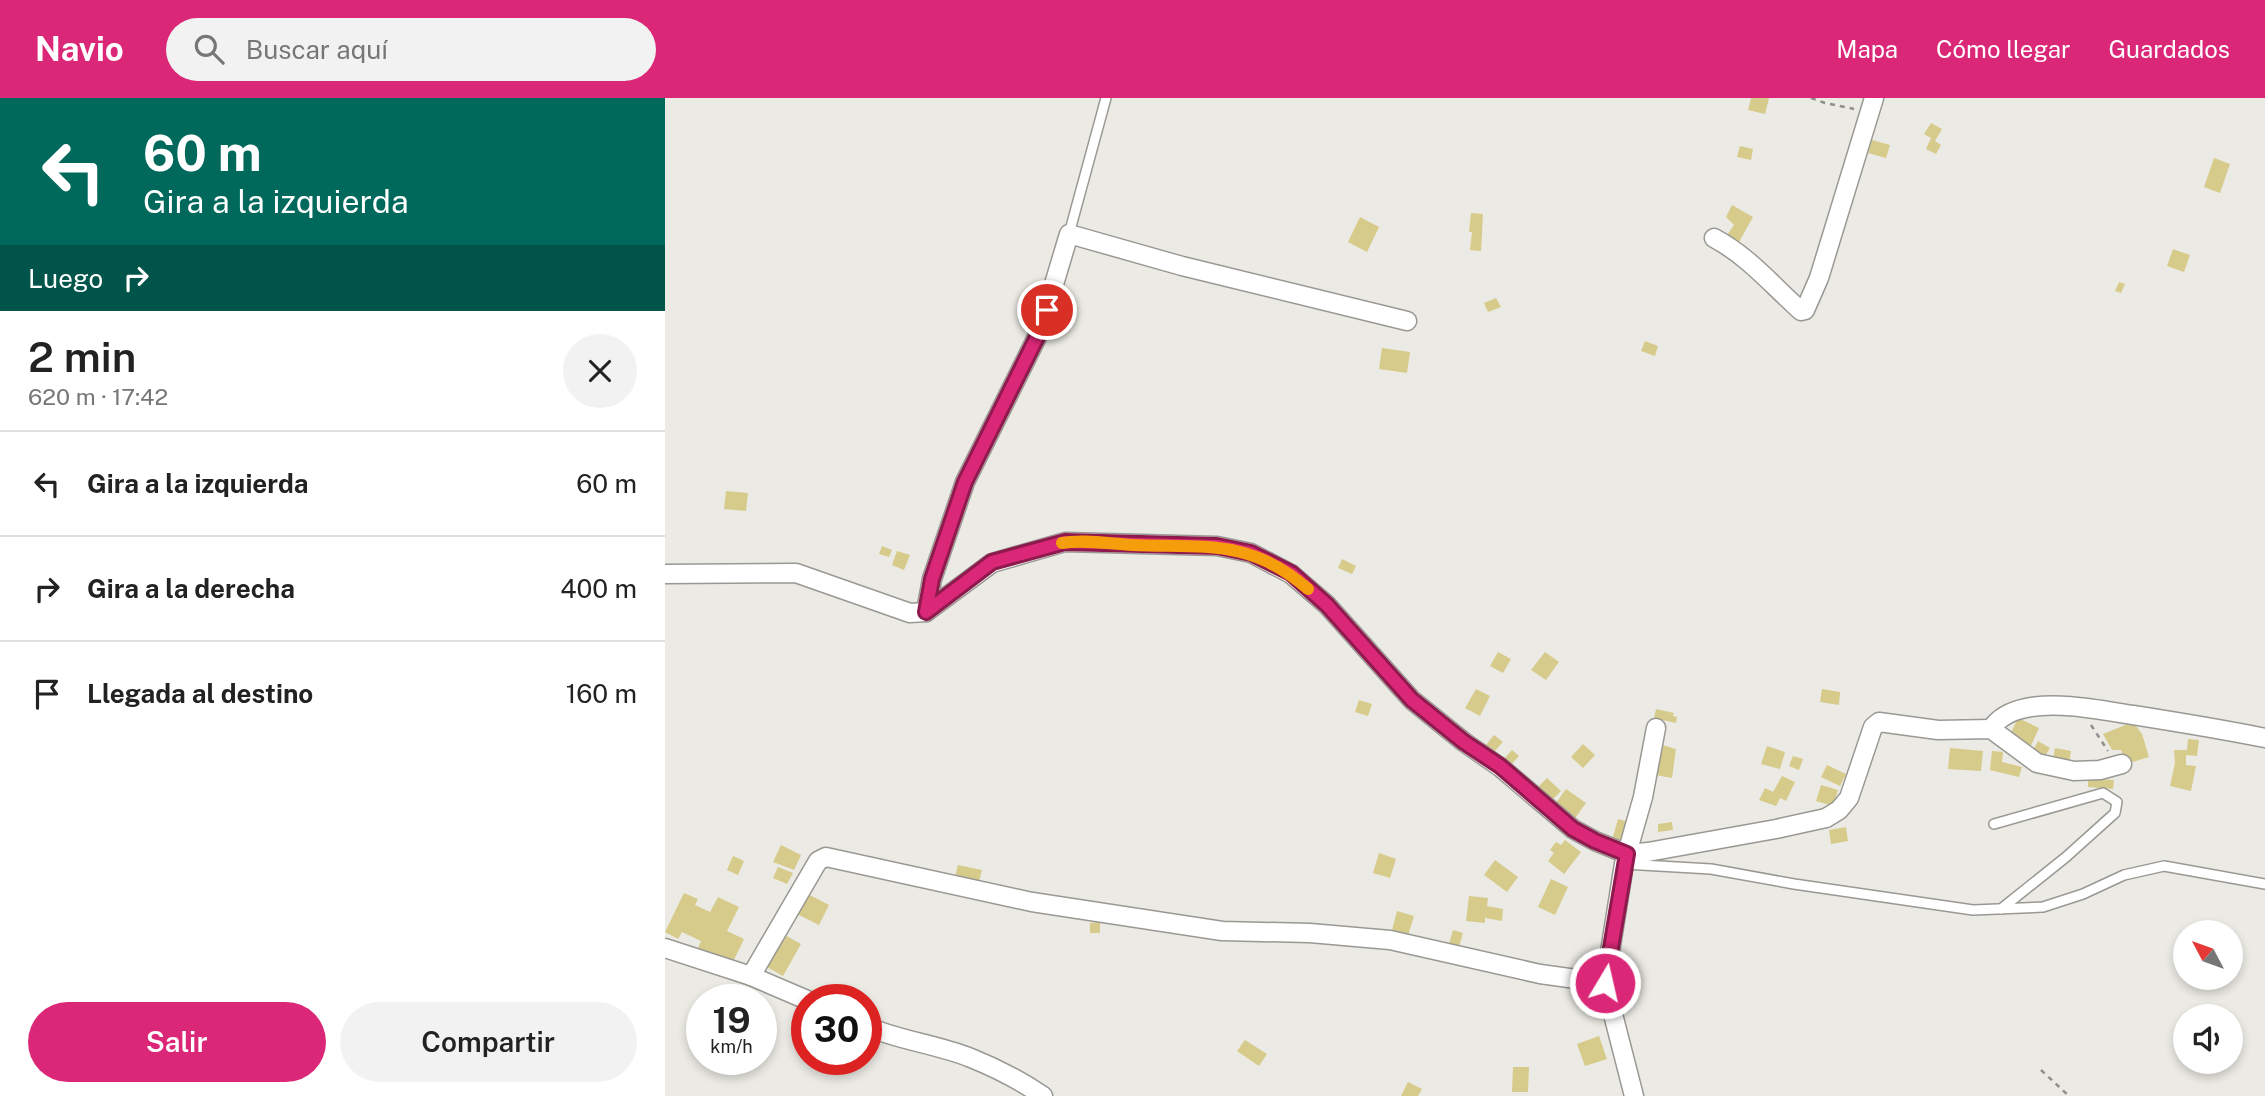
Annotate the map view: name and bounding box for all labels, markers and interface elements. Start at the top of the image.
search box [166,18,656,81]
text: Navio [35,30,124,68]
icon: search [190,30,228,68]
text: Buscar aquí [246,34,388,65]
text: Mapa [1836,35,1898,63]
text: Cómo llegar [1936,35,2070,63]
text: Guardados [2108,35,2230,63]
text: 60 m [143,124,262,182]
icon: left [28,126,119,217]
text: Gira a la izquierda [143,183,409,220]
icon: right [117,259,155,297]
text: Luego [28,263,103,294]
pin [1017,280,1077,340]
icon: arrive [1028,291,1066,329]
text: 2 min [28,332,136,381]
button: close [563,334,637,408]
text: 620 m · 17:42 [28,383,168,410]
icon: left [28,465,66,503]
text: Gira a la izquierda [87,468,309,499]
text: 60 m [576,468,637,499]
icon: right [28,570,66,608]
text: Gira a la derecha [87,573,295,604]
text: 400 m [560,573,637,604]
icon: arrive [28,675,66,713]
text: Llegada al destino [87,678,313,709]
text: 160 m [566,678,637,709]
north arrow [2173,920,2243,990]
map controls [2173,920,2243,1074]
position arrow [1568,946,1642,1020]
speed limit sign: 30 [791,984,882,1075]
text: 19 [712,1000,751,1041]
button: Salir [28,1002,326,1082]
button: Compartir [340,1002,637,1082]
button: sound [2173,1004,2243,1074]
text: km/h [710,1036,753,1057]

